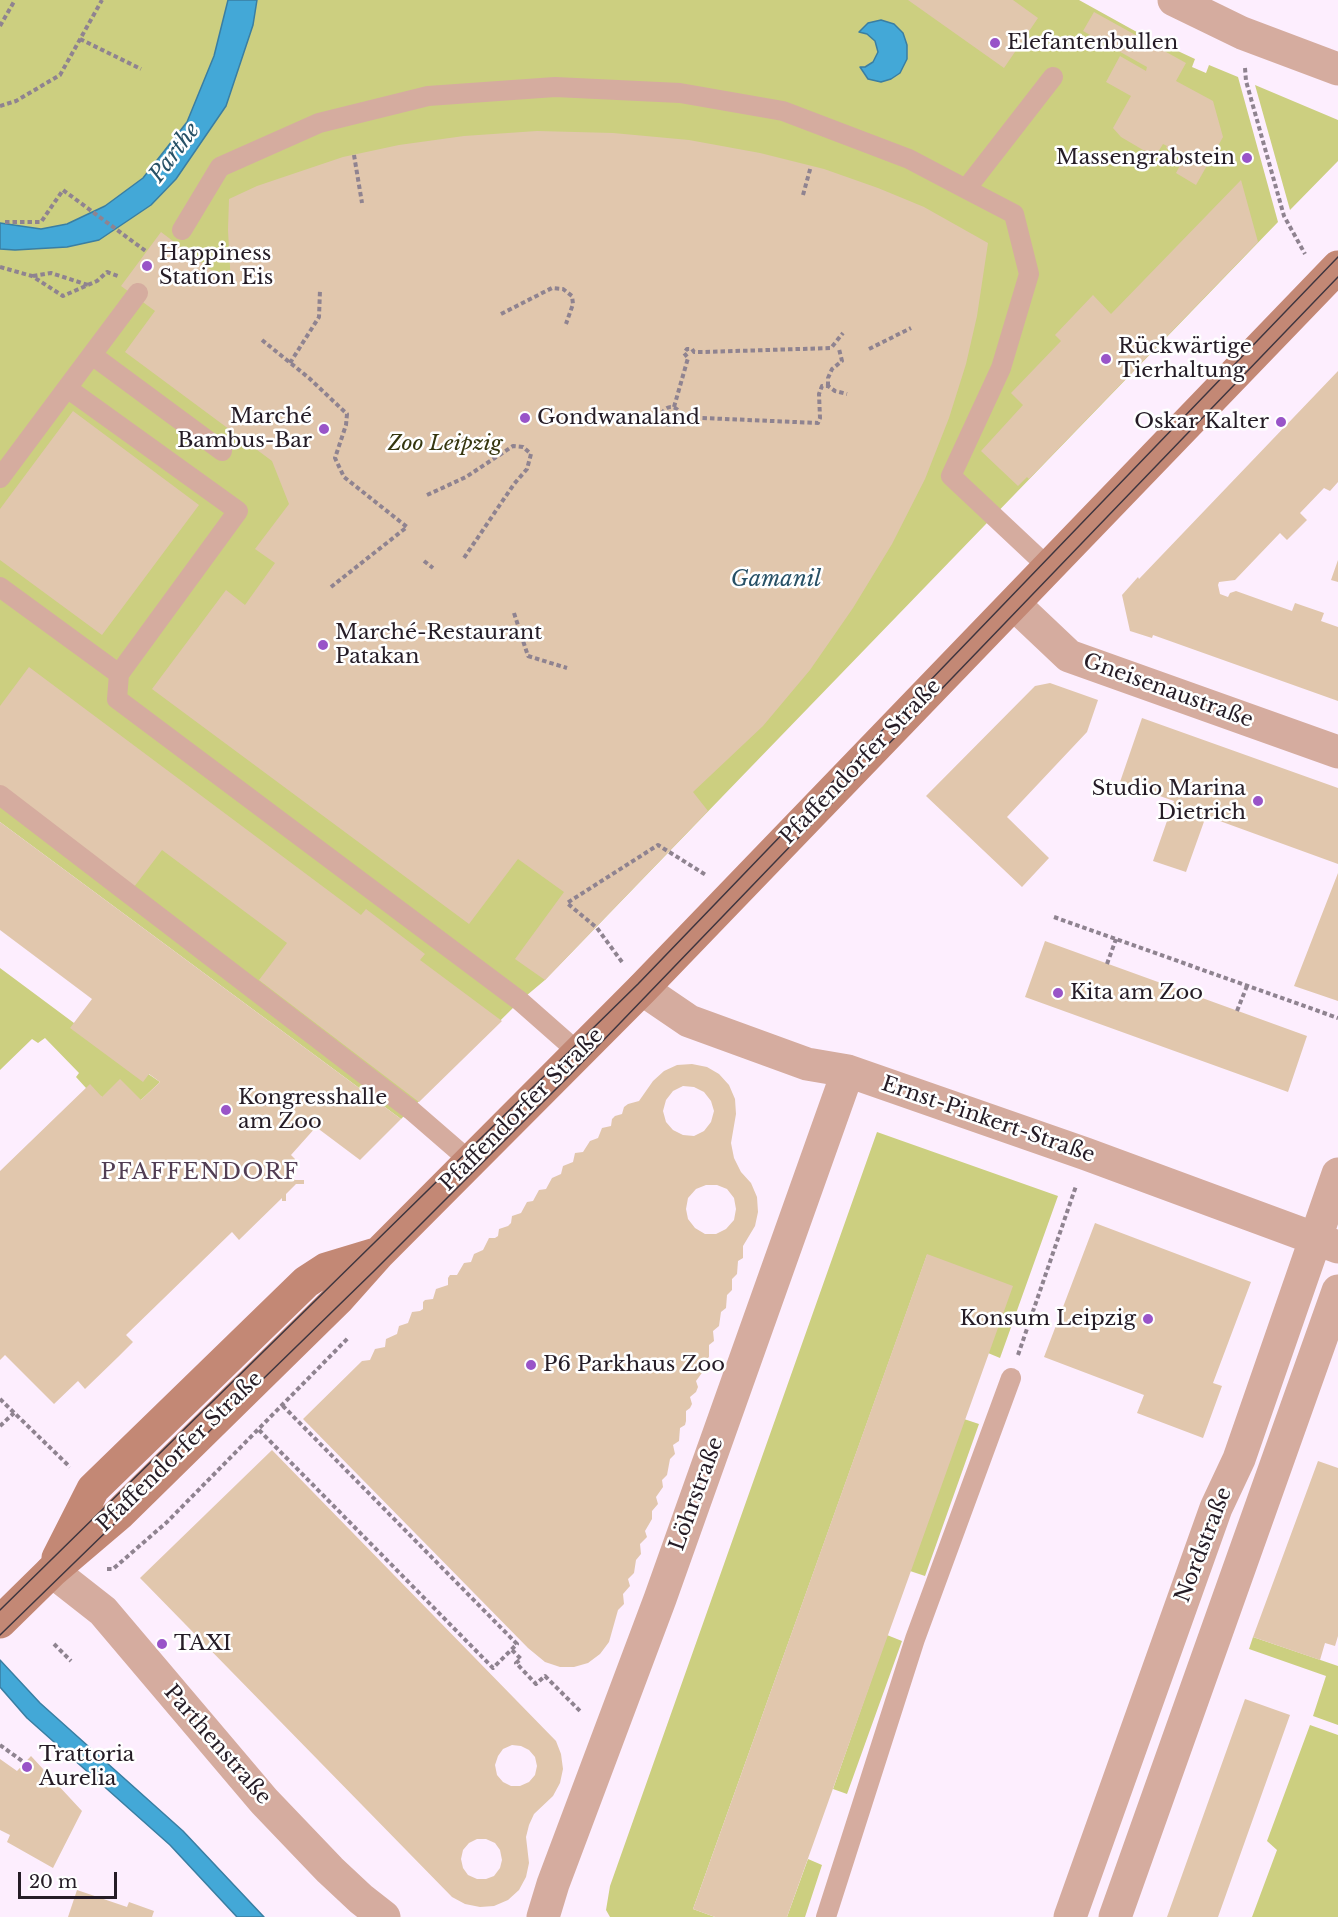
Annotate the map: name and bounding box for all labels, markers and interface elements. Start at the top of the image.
place label: Elefantenbullen [1007,30,1178,56]
marker: Elefantenbullen [988,36,1002,50]
water label: Parthe [144,118,206,188]
place label: Massengrabstein [1056,145,1235,171]
marker: Massengrabstein [1240,151,1254,165]
place label: Happiness Station Eis [159,241,273,291]
marker: Happiness Station Eis [140,259,154,273]
place label: Rückwärtige Tierhaltung [1118,334,1252,384]
marker: Rückwärtige Tierhaltung [1099,352,1113,366]
place label: Marché Bambus-Bar [177,404,312,454]
place label: Gondwanaland [537,405,700,431]
place label: Oskar Kalter [1134,409,1269,435]
marker: Gondwanaland [518,411,532,425]
marker: Oskar Kalter [1274,415,1288,429]
marker: Marché Bambus-Bar [317,422,331,436]
park label: Zoo Leipzig [388,431,502,457]
water label: Gamanil [731,567,821,593]
place label: Marché-Restaurant Patakan [335,620,542,670]
marker: Marché-Restaurant Patakan [316,638,330,652]
street label: Gneisenaustraße [1080,649,1256,733]
street label: Pfaffendorfer Straße [775,674,947,850]
place label: Studio Marina Dietrich [1092,776,1246,826]
marker: Studio Marina Dietrich [1251,794,1265,808]
place label: Kita am Zoo [1070,980,1203,1006]
marker: Kita am Zoo [1051,986,1065,1000]
street label: Pfaffendorfer Straße [435,1023,609,1197]
street label: Ernst-Pinkert-Straße [878,1072,1098,1168]
place label: Kongresshalle am Zoo [238,1085,387,1135]
marker: Kongresshalle am Zoo [219,1103,233,1117]
district label: PFAFFENDORF [100,1160,300,1186]
place label: Konsum Leipzig [960,1306,1136,1332]
marker: Konsum Leipzig [1141,1312,1155,1326]
place label: P6 Parkhaus Zoo [543,1352,725,1378]
marker: P6 Parkhaus Zoo [524,1358,538,1372]
street label: Pfaffendorfer Straße [92,1366,268,1538]
street label: Löhrstraße [665,1434,729,1554]
street label: Nordstraße [1170,1484,1238,1606]
place label: TAXI [174,1631,231,1657]
marker: TAXI [155,1637,169,1651]
street label: Parthenstraße [158,1680,276,1810]
place label: Trattoria Aurelia [39,1742,134,1792]
marker: Trattoria Aurelia [20,1760,34,1774]
scale bar [21,1860,120,1898]
text: 20 m [29,1871,77,1893]

